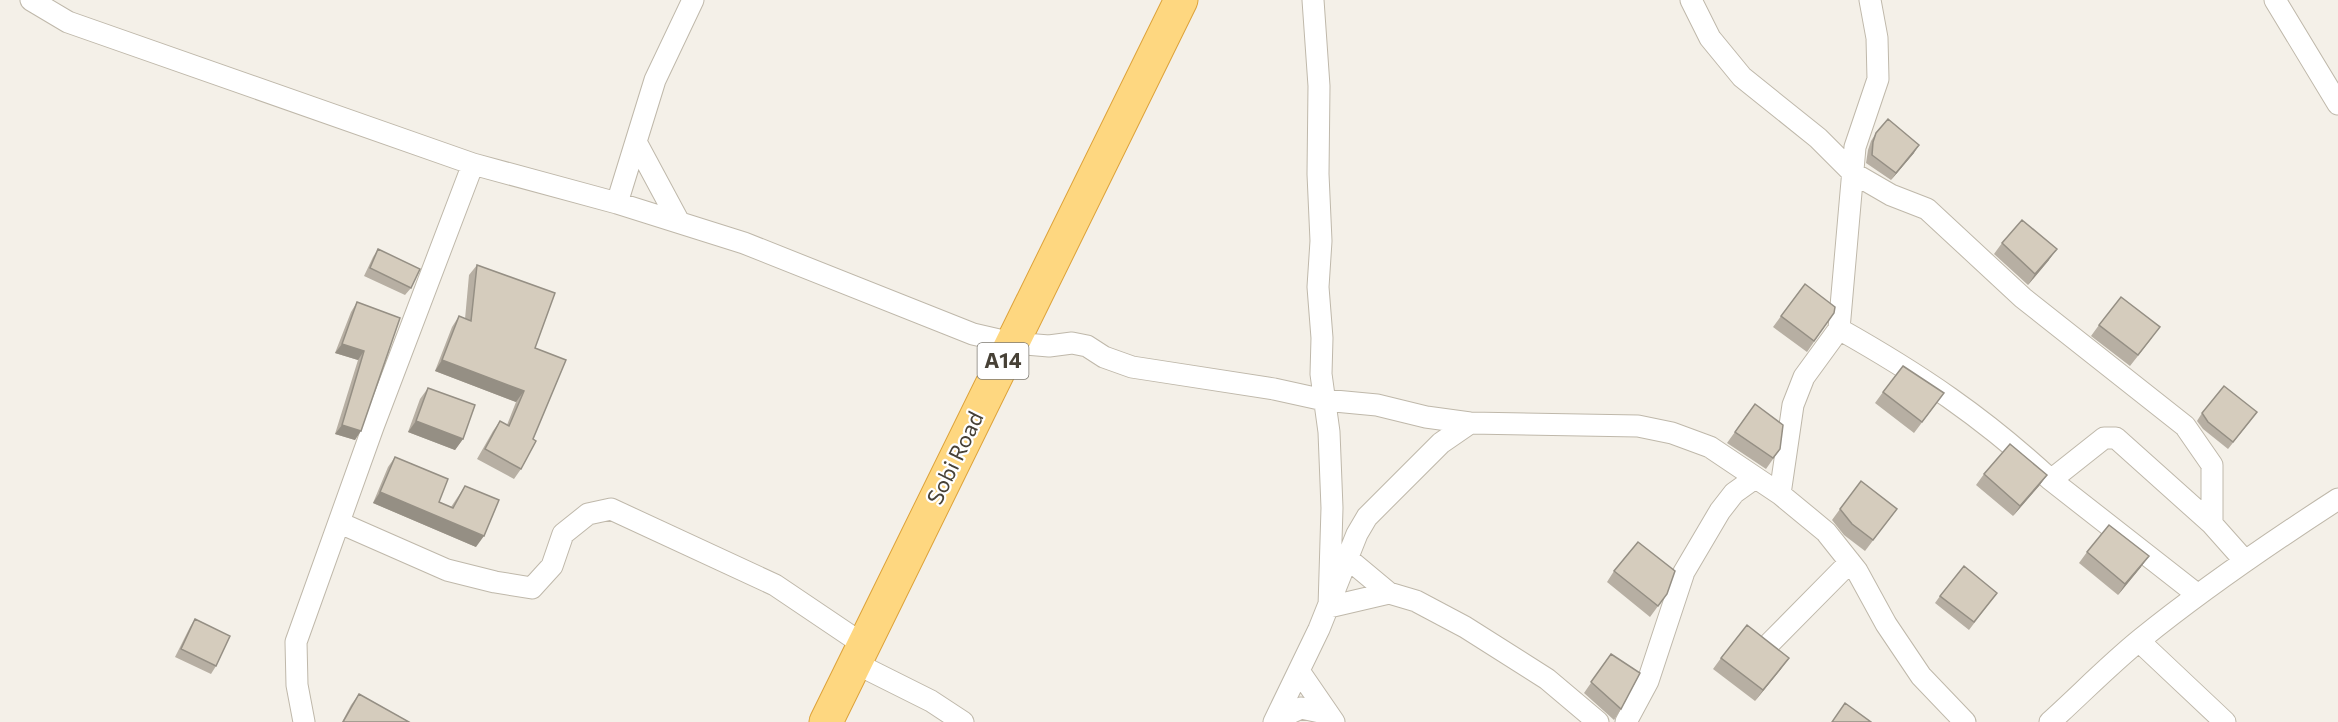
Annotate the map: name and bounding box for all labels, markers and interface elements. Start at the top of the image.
road number: A14 [978,343,1028,379]
street label: Sobi Road [920,407,989,509]

